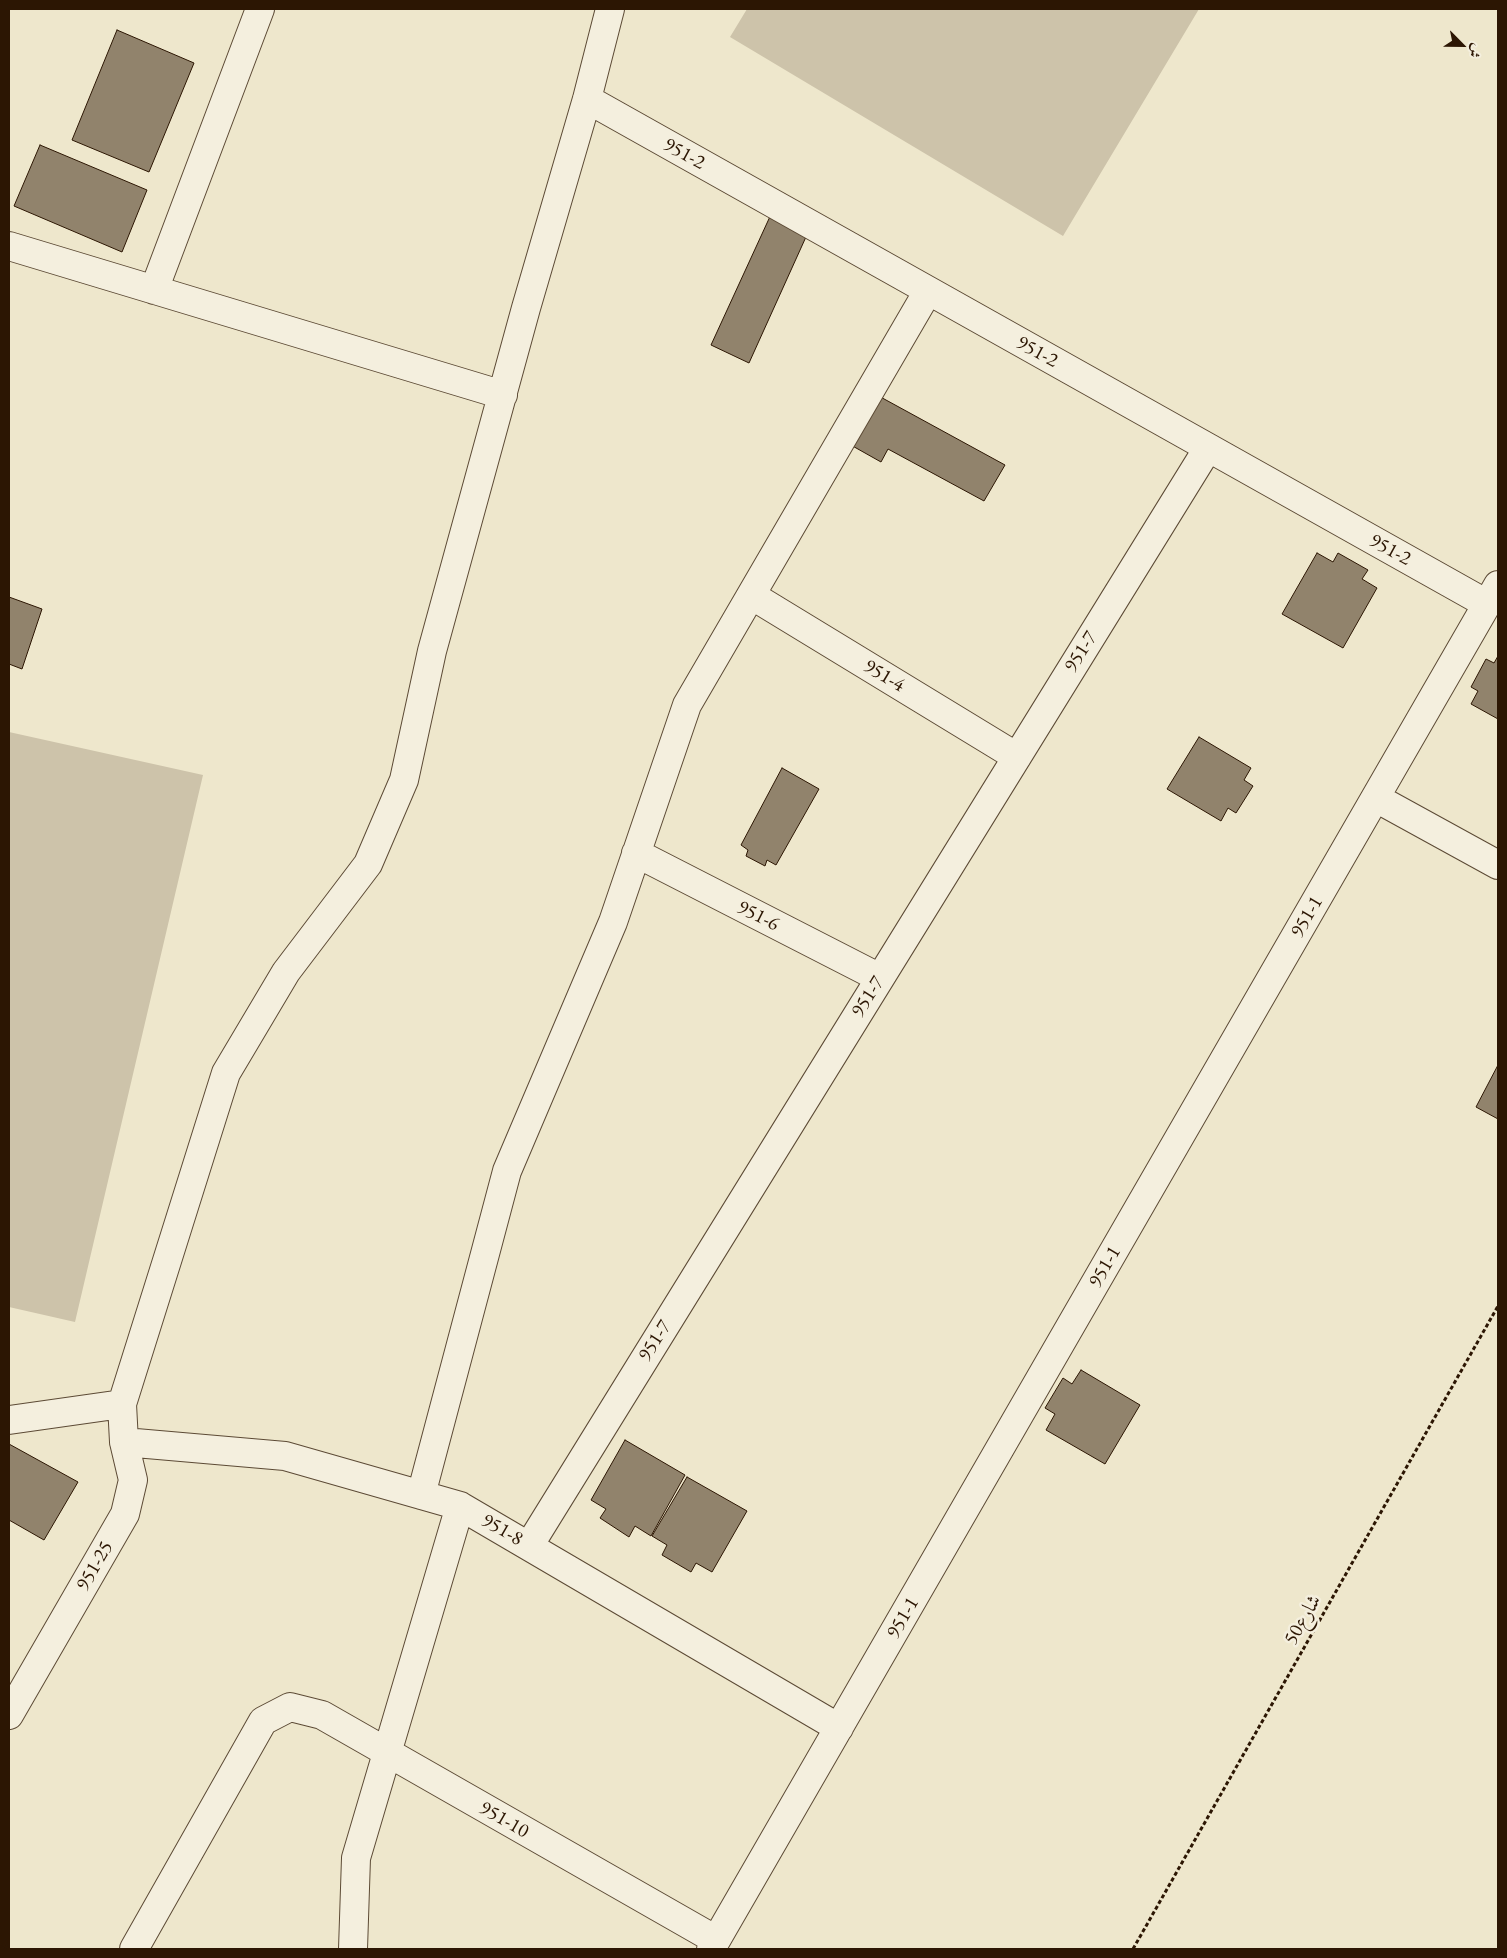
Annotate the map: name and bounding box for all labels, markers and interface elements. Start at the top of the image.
north arrow [1437,20,1487,70]
text: ش [1465,41,1487,61]
street label: 951-2 [659,133,709,175]
street label: 951-2 [1012,331,1062,373]
street label: 951-2 [1365,529,1415,571]
street label: 951-7 [1059,627,1103,677]
street label: 951-4 [859,654,909,698]
street label: 951-1 [1286,892,1328,942]
street label: 951-6 [733,895,783,937]
street label: 951-7 [846,972,890,1022]
street label: 951-1 [1084,1242,1126,1292]
street label: 951-7 [633,1316,677,1366]
street label: 951-8 [477,1509,527,1551]
street label: 951-25 [71,1537,119,1595]
street label: شارع50 [1279,1591,1327,1649]
street label: 951-1 [882,1593,924,1643]
street label: 951-10 [475,1796,533,1844]

